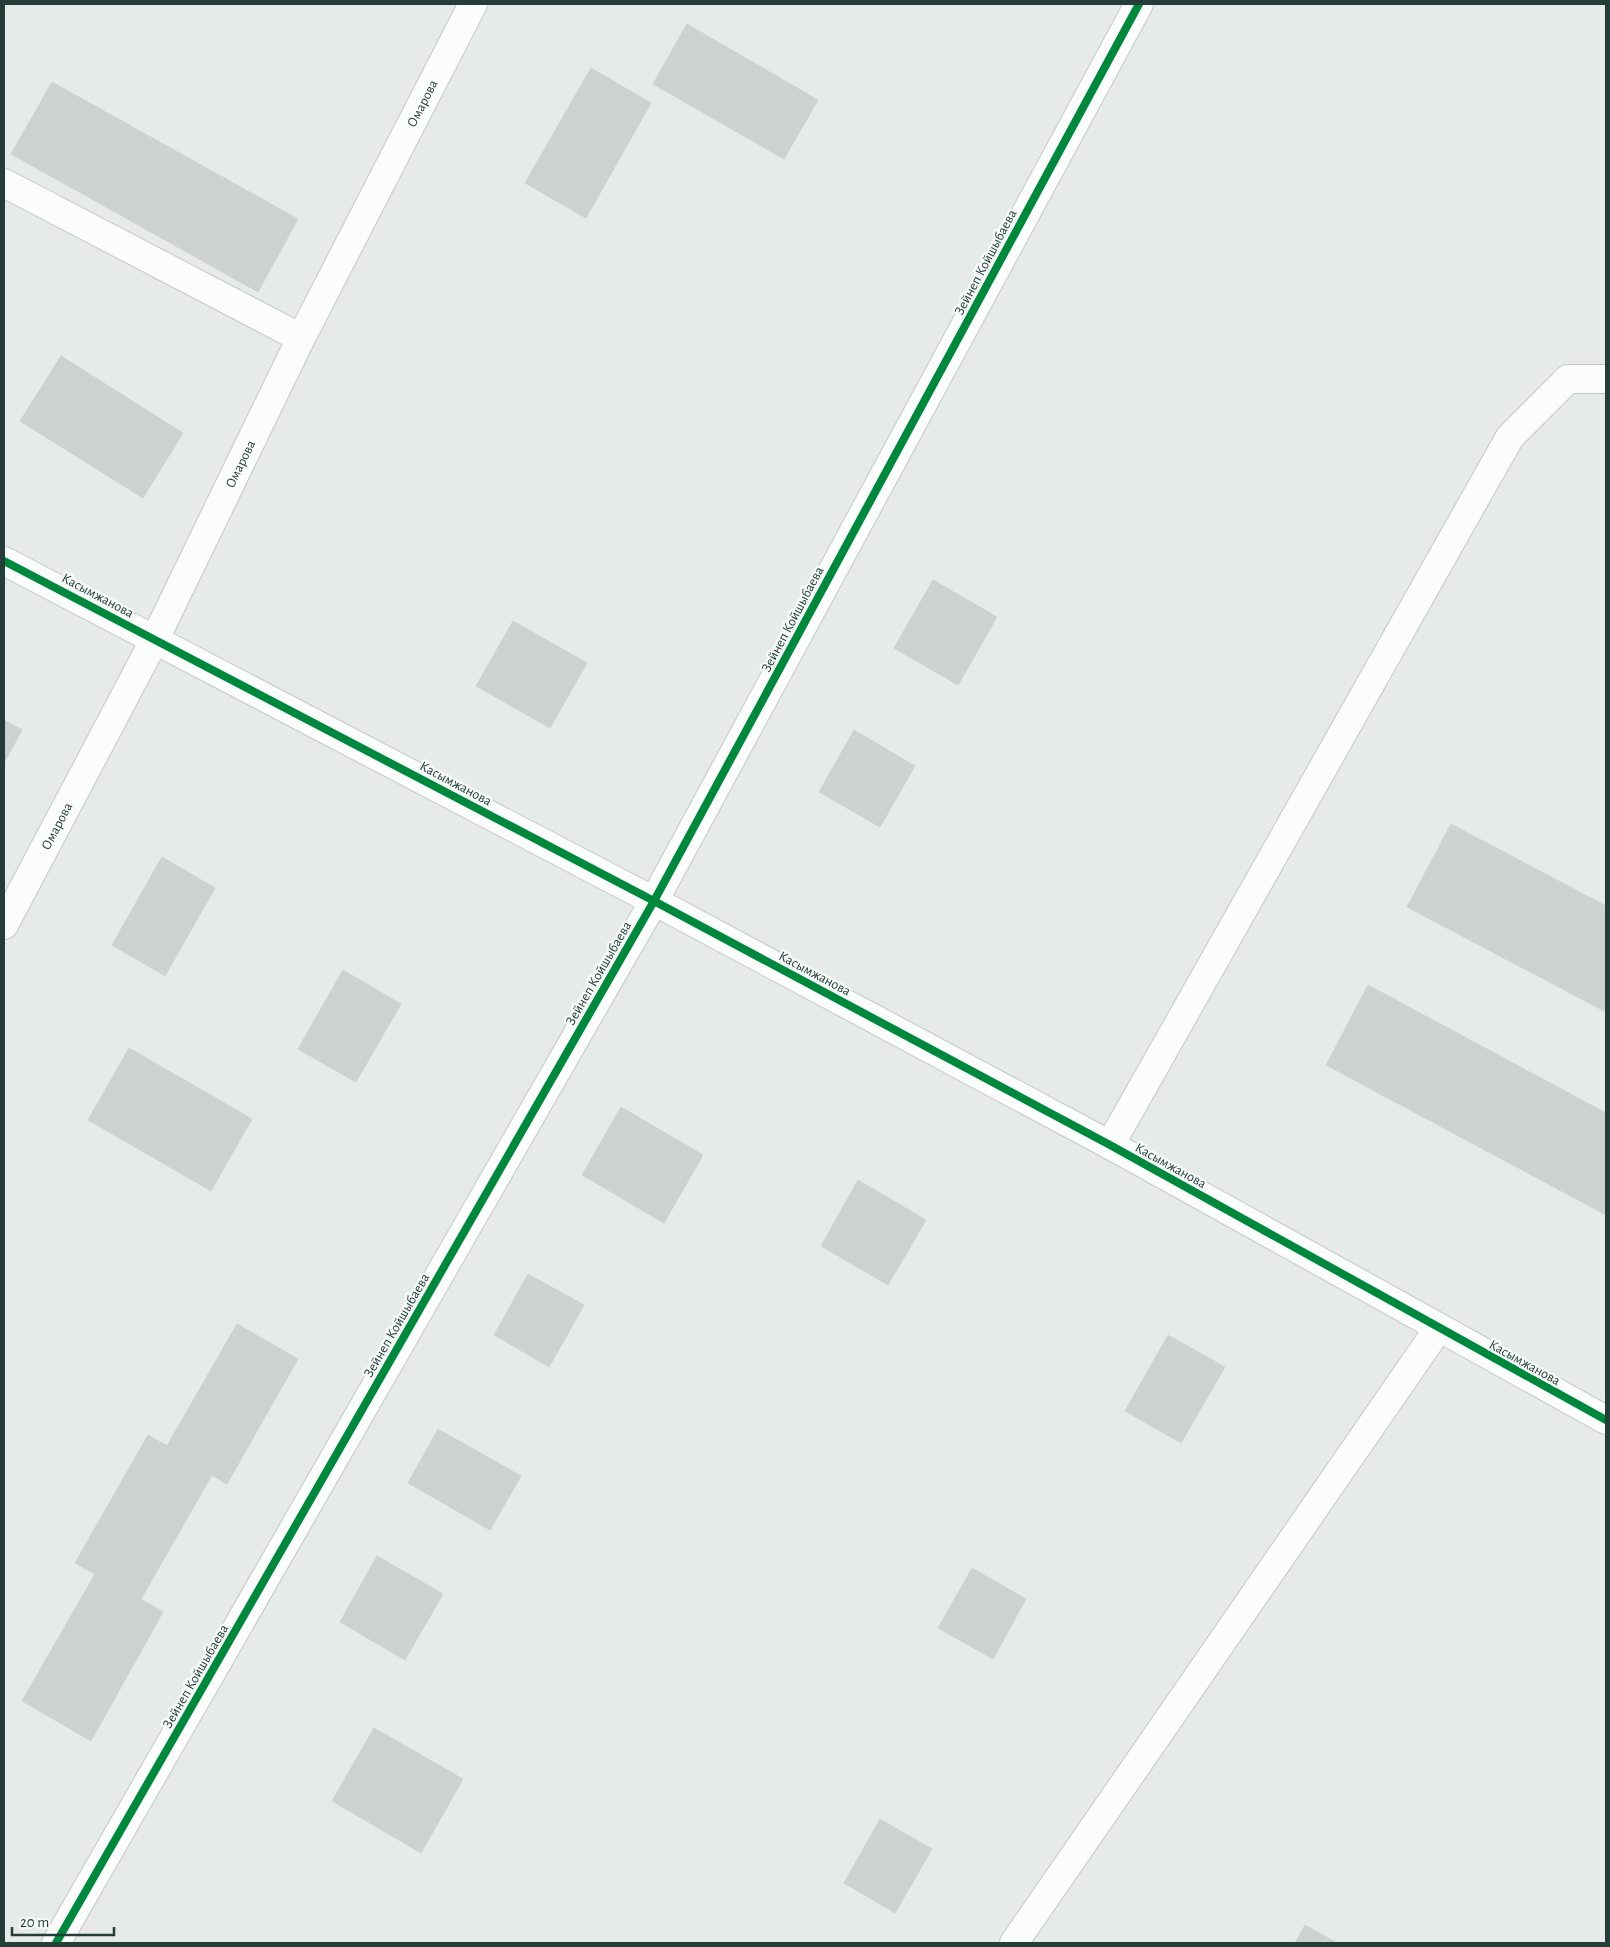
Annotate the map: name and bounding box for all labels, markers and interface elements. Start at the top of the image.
street label: Омарова [405,77,441,130]
street label: Зейнеп Койшыбаева [952,207,1020,317]
street label: Омарова [223,438,259,490]
street label: Зейнеп Койшыбаева [759,564,827,674]
street label: Касымжанова [59,571,136,621]
street label: Касымжанова [417,759,494,809]
street label: Омарова [39,800,76,852]
street label: Зейнеп Койшыбаева [564,919,634,1028]
street label: Касымжанова [776,949,853,999]
street label: Касымжанова [1133,1141,1209,1191]
street label: Зейнеп Койшыбаева [362,1271,432,1380]
street label: Касымжанова [1487,1338,1563,1388]
street label: Зейнеп Койшыбаева [161,1622,231,1731]
scale bar [12,1904,115,1936]
text: 20 m [20,1915,49,1930]

